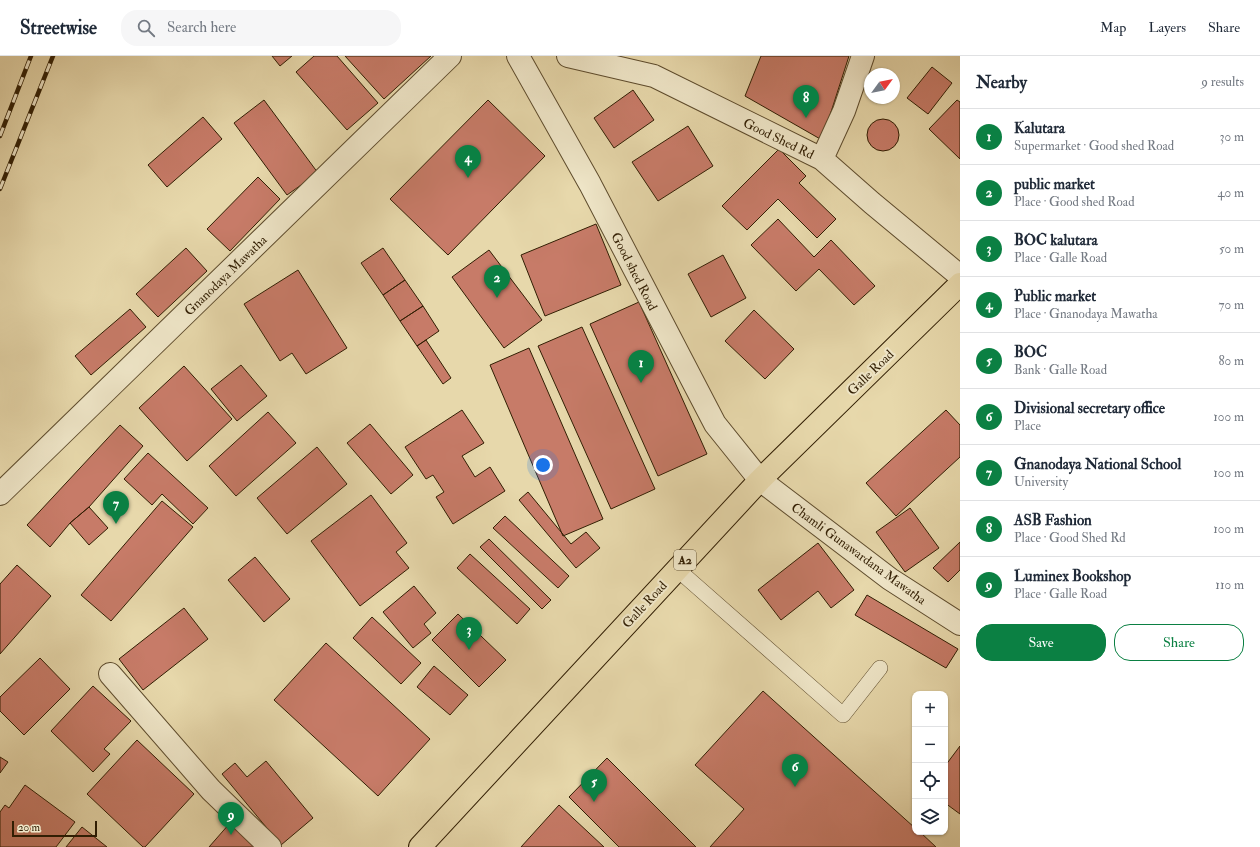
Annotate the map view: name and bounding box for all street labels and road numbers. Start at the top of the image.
street label: Good Shed Rd [741,115,817,163]
street label: Good shed Road [608,230,661,314]
street label: Gnanodaya Mawatha [181,232,272,320]
street label: Galle Road [844,346,898,399]
street label: Chamli Gunawardana Mawatha [788,499,930,609]
road number: A2 [674,550,696,570]
street label: Galle Road [619,577,671,631]

